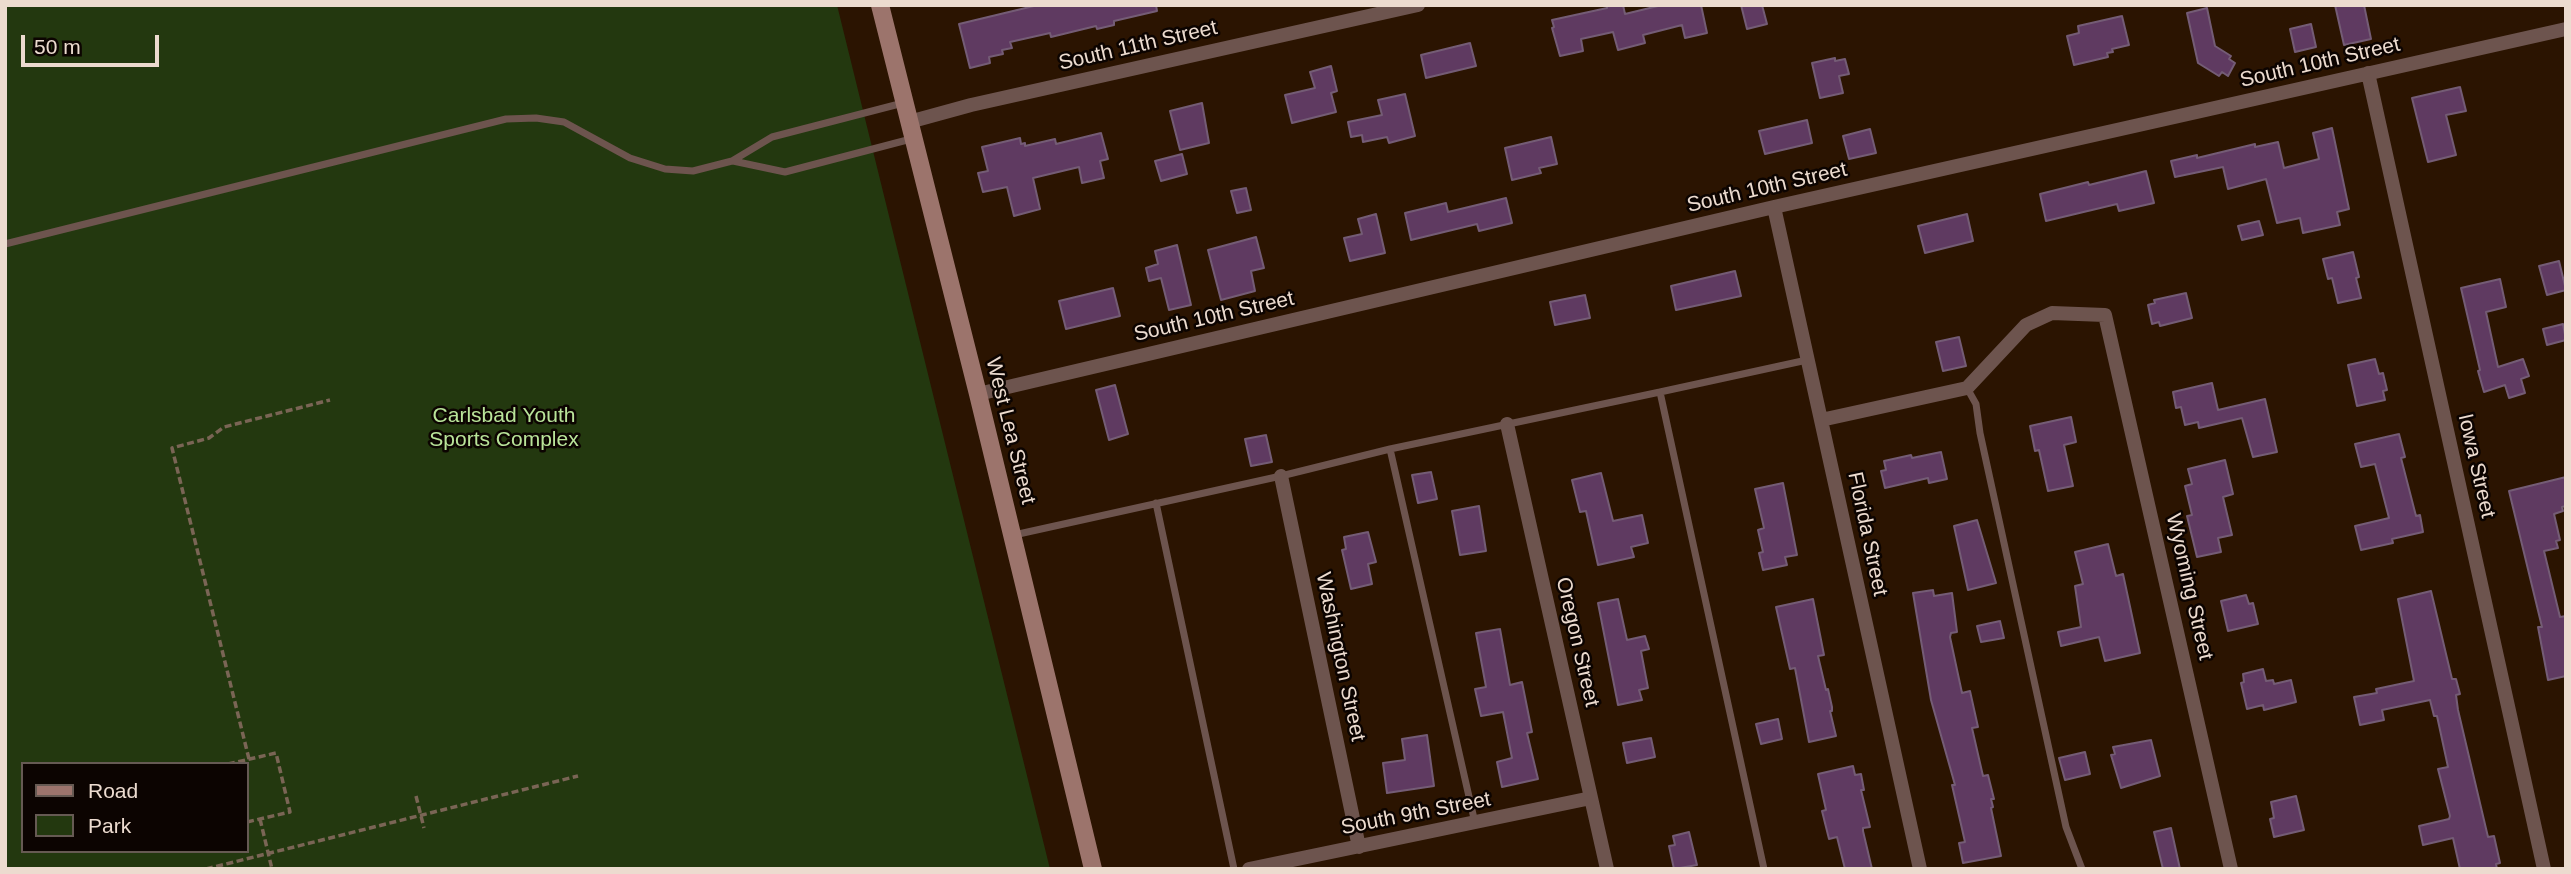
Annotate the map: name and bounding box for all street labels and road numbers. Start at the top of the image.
street label: South 11th Street [1056,16,1220,76]
street label: South 10th Street [2238,32,2402,94]
street label: South 10th Street [1685,157,1849,219]
street label: South 10th Street [1132,286,1296,348]
street label: West Lea Street [980,355,1040,507]
street label: Iowa Street [2452,411,2500,521]
street label: Florida Street [1842,470,1892,598]
street label: Wyoming Street [2160,511,2218,663]
street label: Washington Street [1310,570,1370,744]
street label: Oregon Street [1550,575,1604,709]
street label: South 9th Street [1339,787,1493,841]

